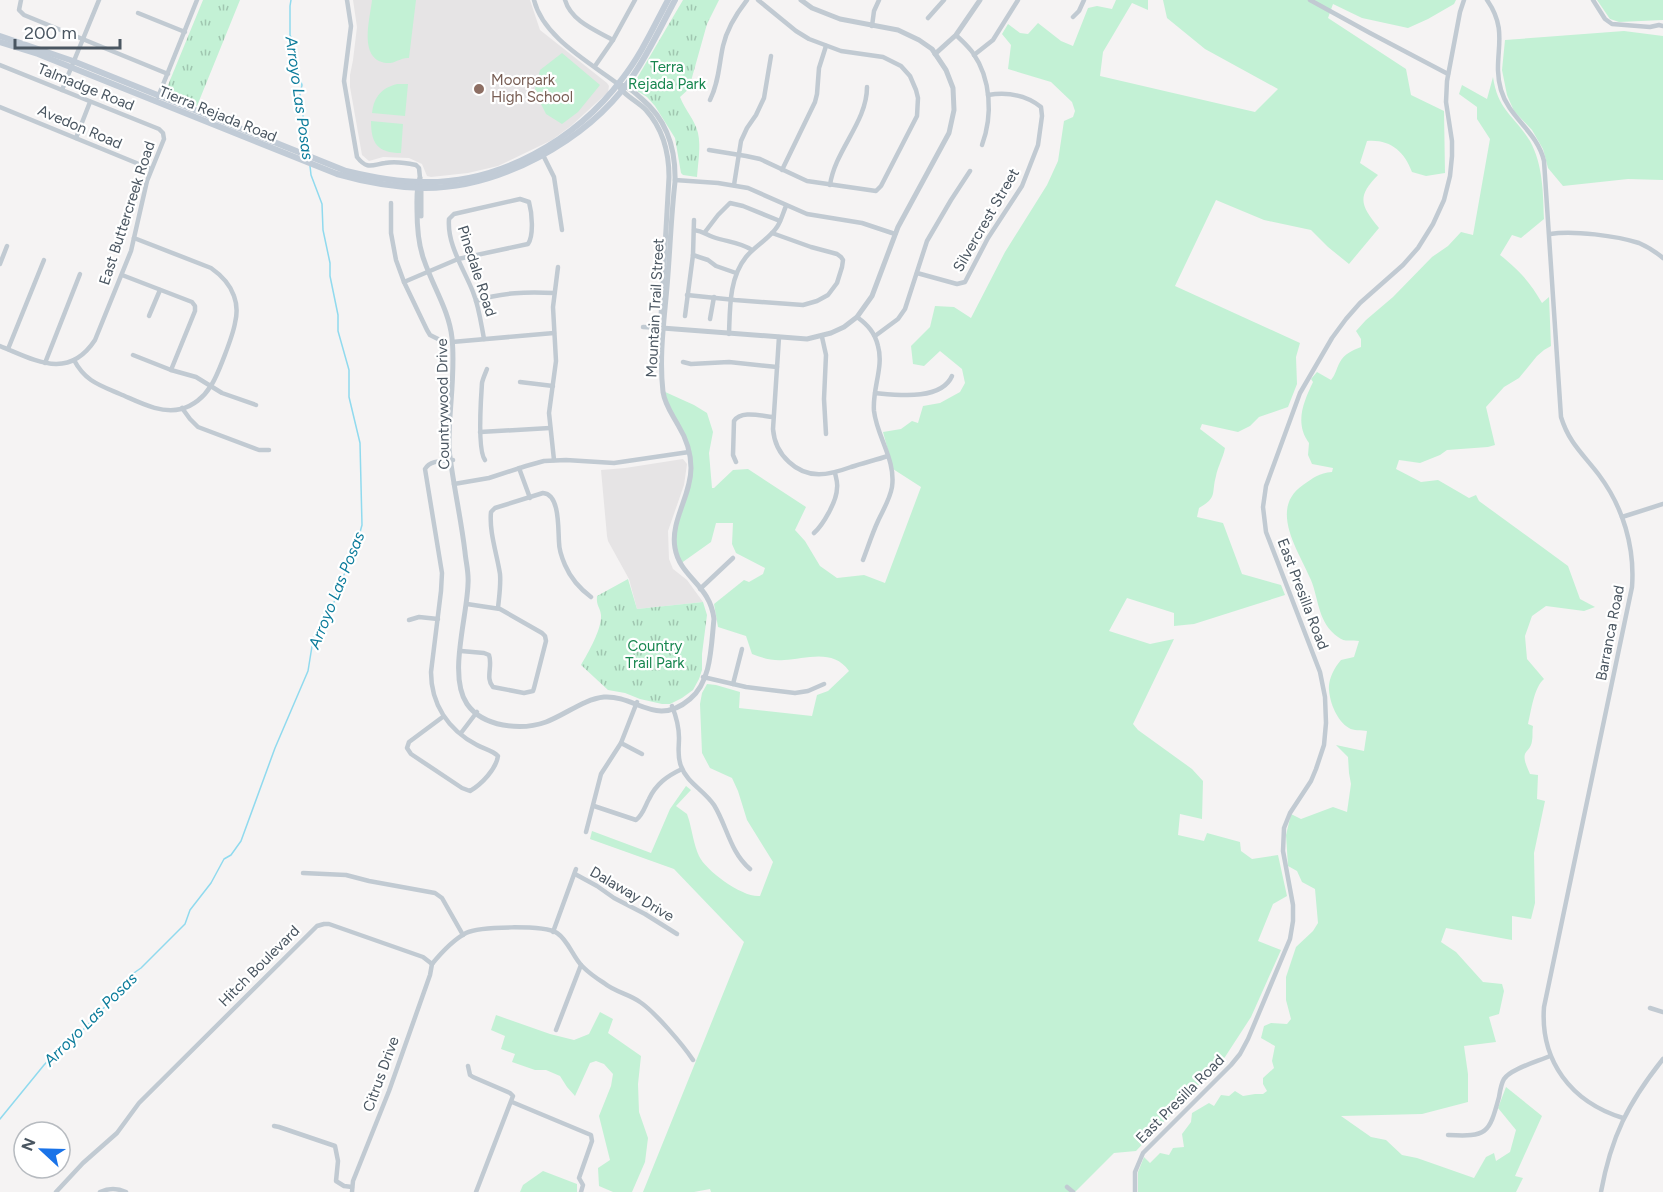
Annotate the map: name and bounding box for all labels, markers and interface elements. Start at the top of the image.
scale bar [15,12,120,50]
text: 200 m [24,22,77,44]
water label: Arroyo Las Posas [281,34,318,161]
park label: Terra Rejada Park [628,58,707,93]
street label: Talmadge Road [35,59,137,115]
place label: Moorpark High School [491,71,573,106]
street label: Tierra Rejada Road [156,82,280,146]
marker: Moorpark High School [472,82,486,96]
street label: Avedon Road [35,101,125,153]
street label: East Buttercreek Road [95,139,159,287]
street label: Silvercrest Street [949,165,1023,275]
street label: Pinedale Road [454,223,500,319]
street label: Mountain Trail Street [642,237,668,378]
street label: Countrywood Drive [433,338,453,470]
water label: Arroyo Las Posas [304,529,369,652]
street label: East Presilla Road [1274,536,1332,652]
street label: Barranca Road [1592,584,1628,682]
park label: Country Trail Park [625,637,685,672]
street label: Dalaway Drive [587,863,677,925]
street label: Hitch Boulevard [215,922,303,1010]
water label: Arroyo Las Posas [39,968,141,1071]
street label: Citrus Drive [359,1034,403,1114]
street label: East Presilla Road [1132,1051,1228,1147]
north arrow [12,1120,72,1180]
text: N [17,1135,40,1154]

